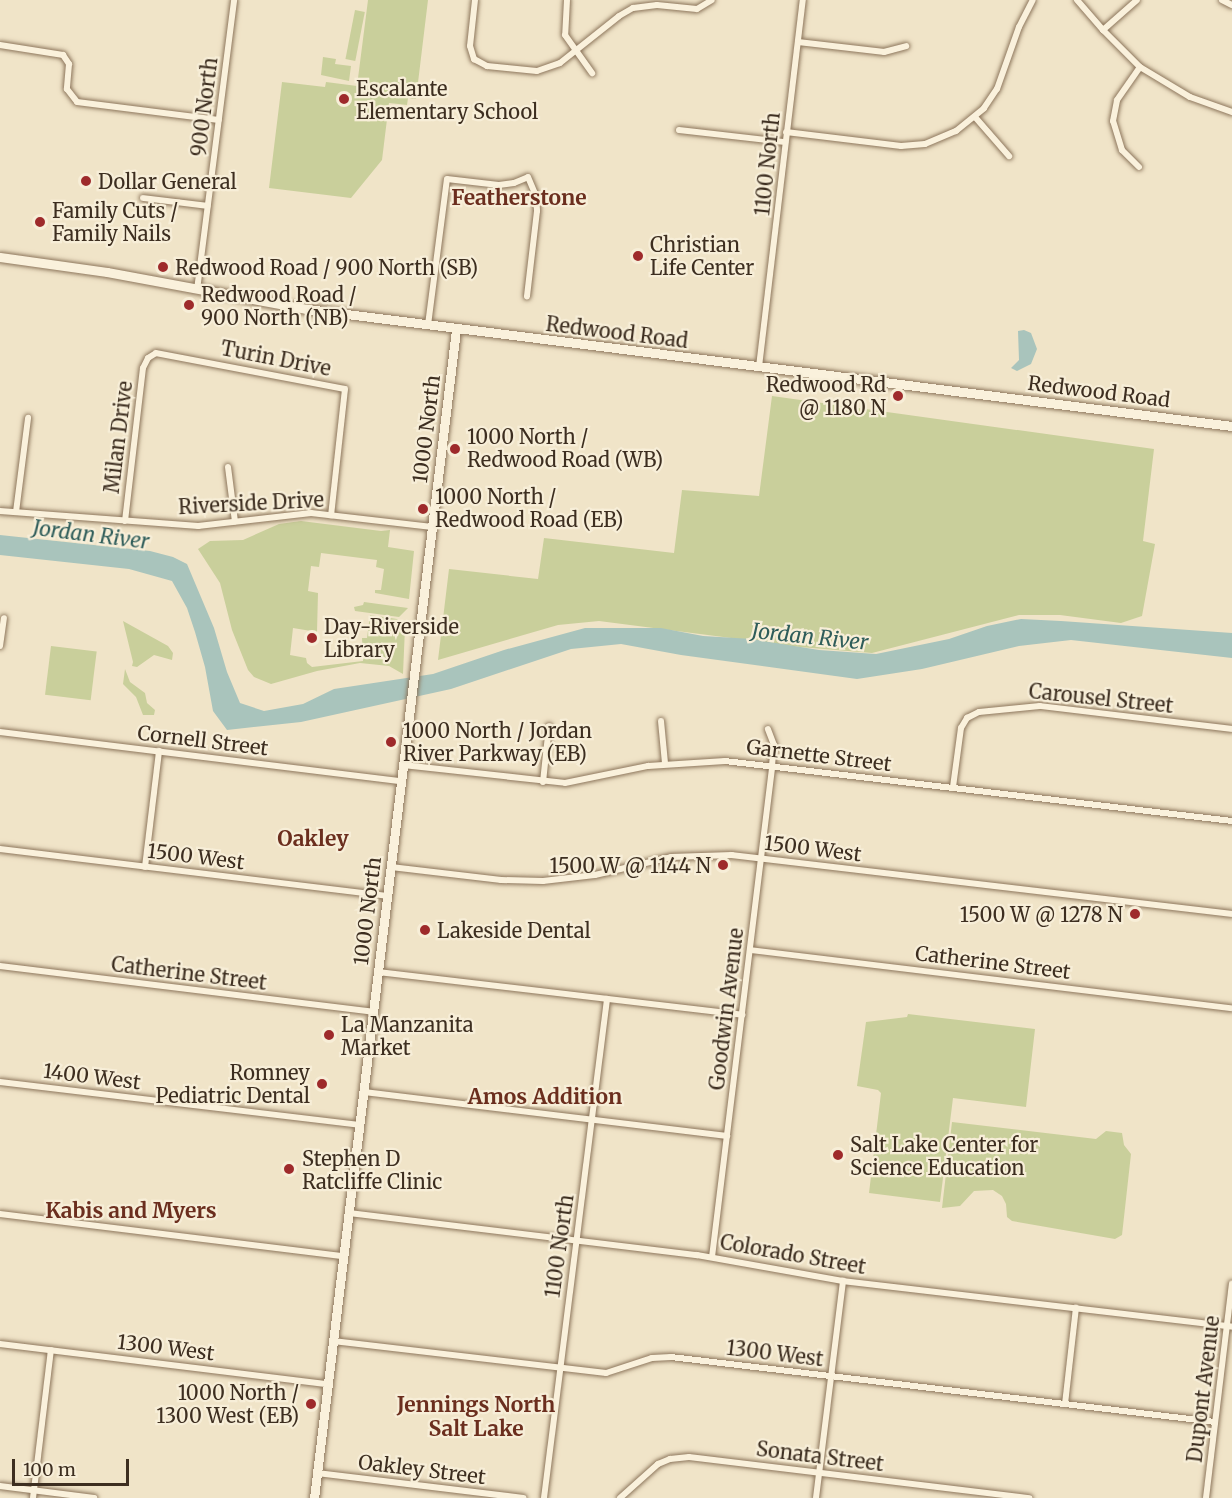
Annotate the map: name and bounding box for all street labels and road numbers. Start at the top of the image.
street label: 900 North [186,56,222,158]
street label: 1100 North [750,111,784,217]
street label: Redwood Road [545,311,689,353]
street label: Turin Drive [219,336,333,380]
street label: Redwood Road [1027,370,1171,412]
street label: 1000 North [407,374,445,484]
street label: Milan Drive [99,379,137,495]
street label: Riverside Drive [178,487,324,519]
street label: Carousel Street [1028,678,1174,718]
street label: Cornell Street [136,720,270,760]
street label: Garnette Street [745,734,893,776]
street label: 1500 West [763,830,863,866]
street label: 1500 West [146,838,246,874]
street label: 1000 North [348,856,386,966]
street label: Goodwin Avenue [704,927,748,1091]
street label: Catherine Street [914,941,1072,983]
street label: Catherine Street [110,952,268,994]
street label: 1400 West [42,1058,142,1094]
street label: 1100 North [540,1193,578,1299]
street label: Colorado Street [718,1229,868,1279]
street label: Dupont Avenue [1182,1314,1224,1464]
street label: 1300 West [116,1329,216,1365]
street label: 1300 West [725,1335,825,1371]
street label: Sonata Street [755,1436,885,1476]
street label: Oakley Street [357,1449,487,1489]

